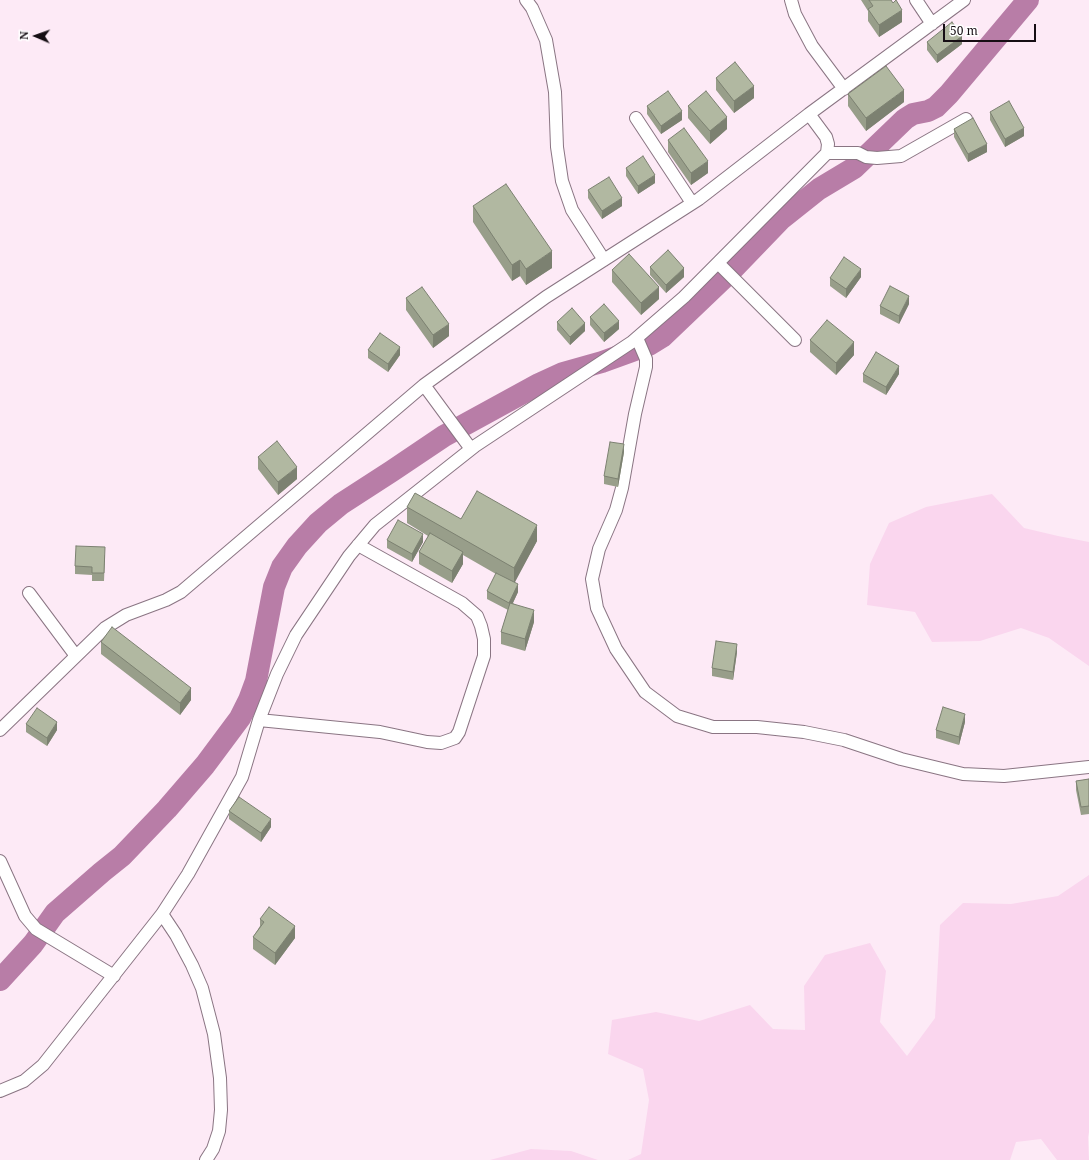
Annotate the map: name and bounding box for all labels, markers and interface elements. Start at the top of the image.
north arrow [16,16,56,56]
scale bar [945,16,1038,42]
text: 50 m [950,22,978,39]
text: N [16,31,31,40]

